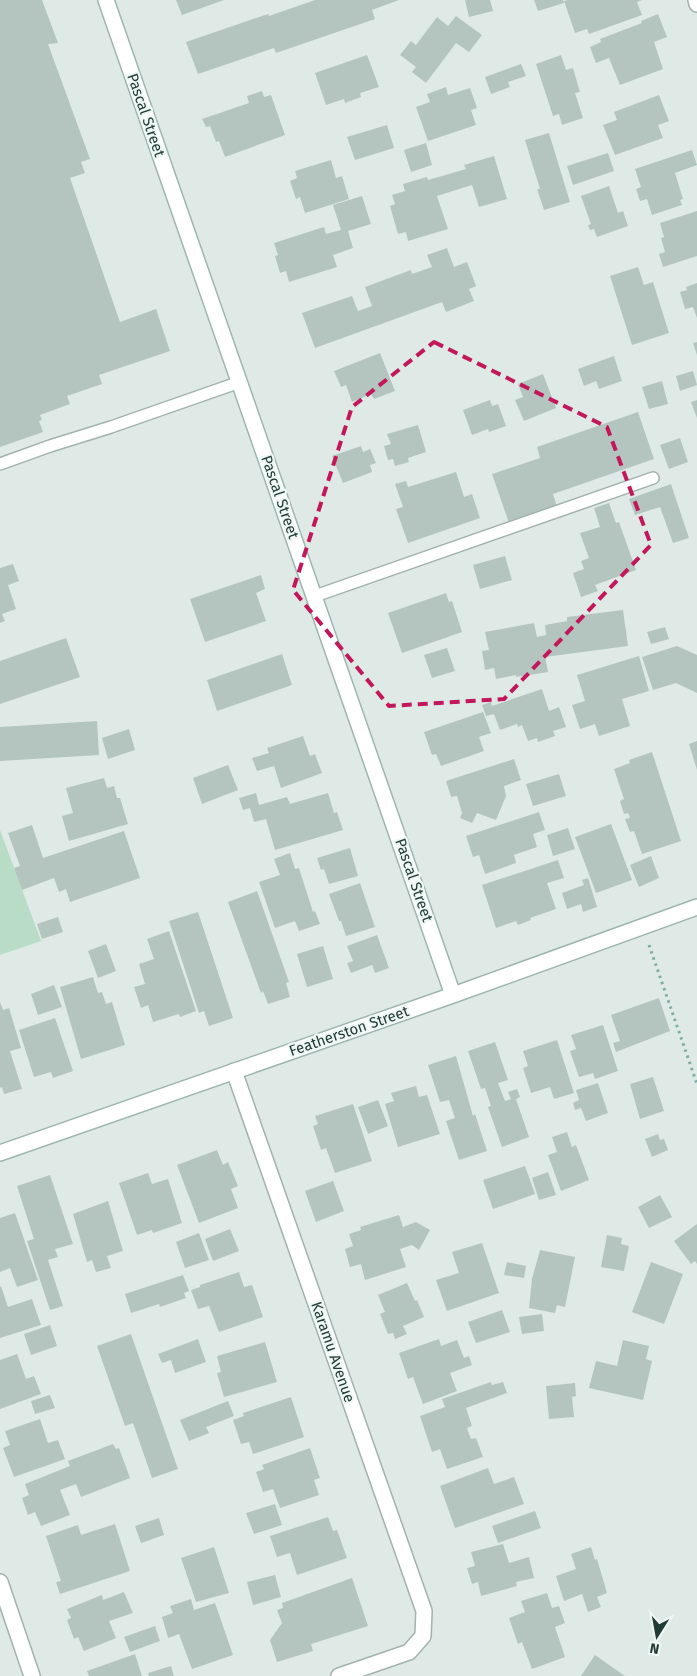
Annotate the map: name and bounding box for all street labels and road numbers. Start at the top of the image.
street label: Pascal Street [123,71,169,160]
street label: Pascal Street [257,453,303,542]
street label: Pascal Street [391,836,437,925]
street label: Featherston Street [287,1002,412,1060]
street label: Karamu Avenue [307,1299,359,1405]

